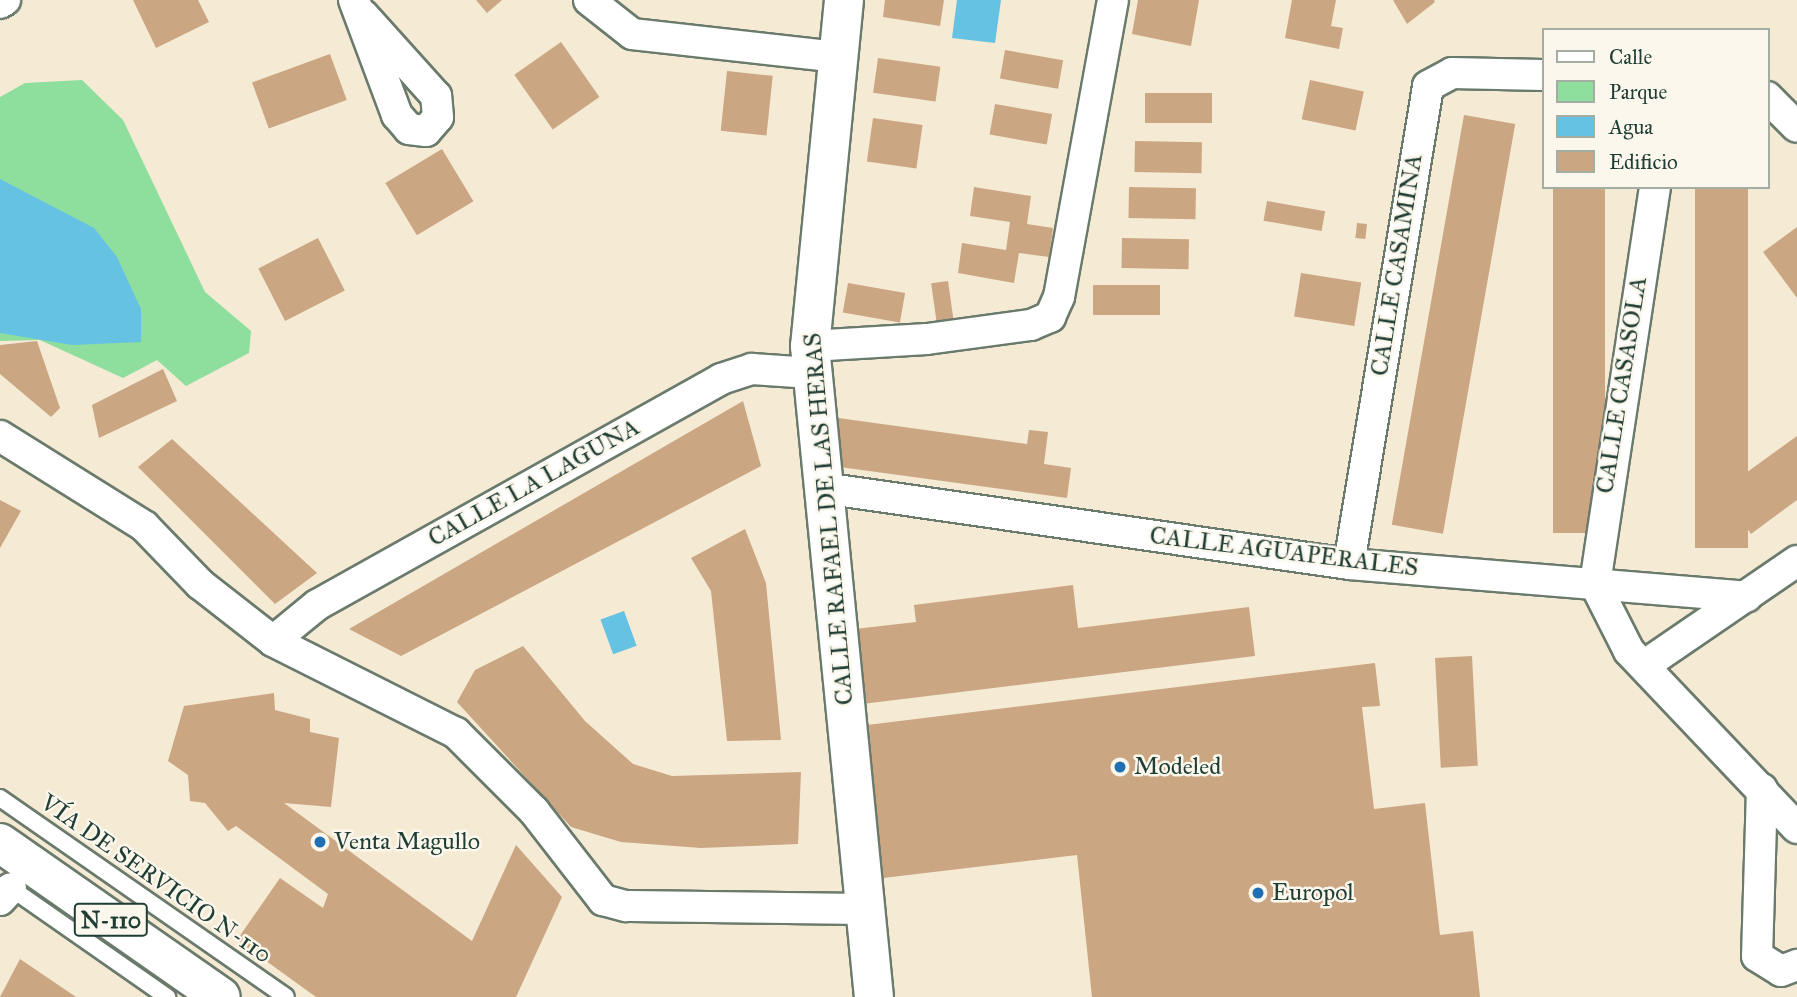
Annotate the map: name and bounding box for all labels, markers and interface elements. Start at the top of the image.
legend [1542,28,1769,189]
text: Calle [1609,44,1652,70]
text: Parque [1609,79,1667,105]
text: Agua [1609,114,1653,140]
text: Edificio [1609,149,1678,175]
street label: CALLE CASAMINA [1365,152,1429,378]
street label: CALLE CASASOLA [1591,274,1653,496]
street label: CALLE RAFAEL DE LAS HERAS [798,332,860,706]
street label: CALLE LA LAGUNA [423,413,645,553]
street label: CALLE AGUAPERALES [1148,521,1420,583]
place label: Modeled [1134,753,1221,781]
marker: Modeled [1112,759,1128,775]
street label: VÍA DE SERVICIO N-110 [35,788,277,970]
place label: Venta Magullo [334,828,480,856]
marker: Venta Magullo [312,834,328,850]
place label: Europol [1272,879,1354,907]
marker: Europol [1250,885,1266,901]
road number: N-110 [72,900,150,939]

